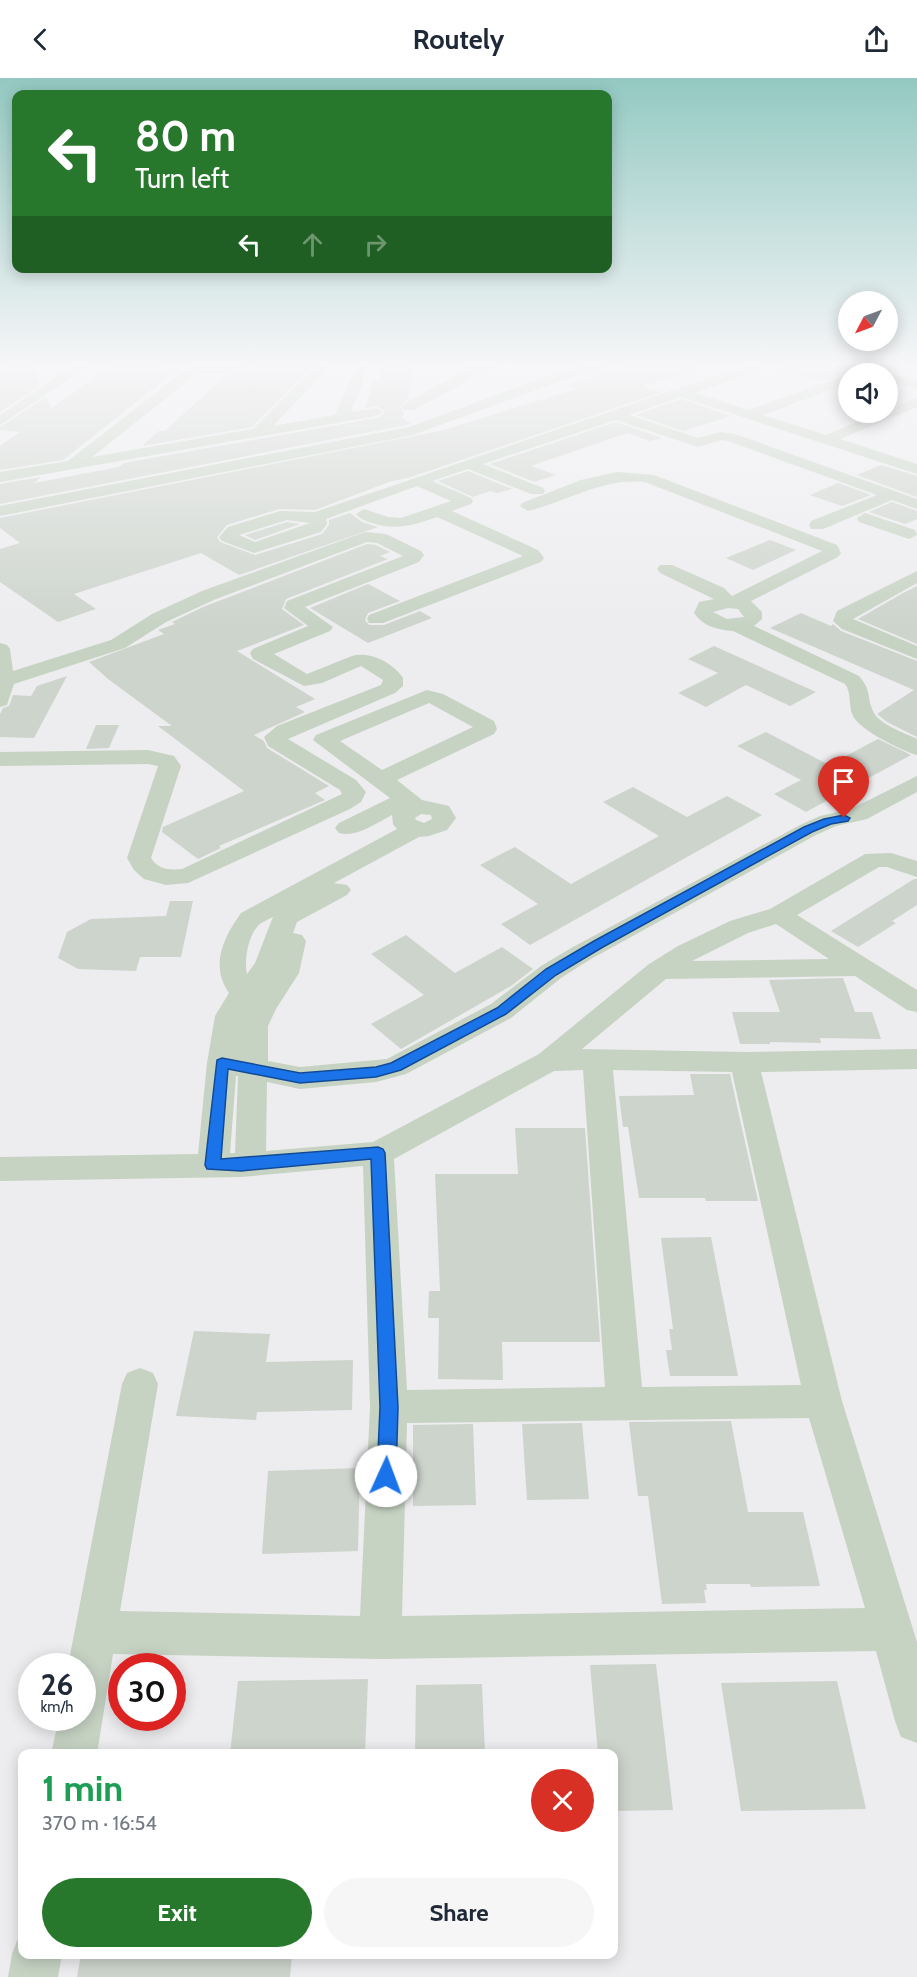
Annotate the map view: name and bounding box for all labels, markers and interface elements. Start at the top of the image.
icon: back [24,23,57,56]
text: Routely [413,23,504,56]
icon: share [860,23,893,56]
text: 80 m [135,110,236,162]
icon: left [36,114,114,192]
text: Turn left [135,162,229,195]
icon: left [233,228,266,261]
icon: ahead [296,228,329,261]
icon: right [359,228,392,261]
north arrow [838,291,898,351]
map controls [838,291,898,423]
button: sound [838,363,898,423]
pin [818,756,869,818]
icon: arrive [827,765,860,798]
position arrow [354,1444,418,1508]
speed limit sign: 30 [108,1653,186,1731]
text: 26 [41,1666,73,1703]
text: km/h [41,1698,73,1716]
text: 1 min [42,1766,123,1810]
button: close [531,1769,594,1832]
text: 370 m · 16:54 [42,1811,157,1835]
button: Exit [42,1878,312,1947]
button: Share [324,1878,594,1947]

